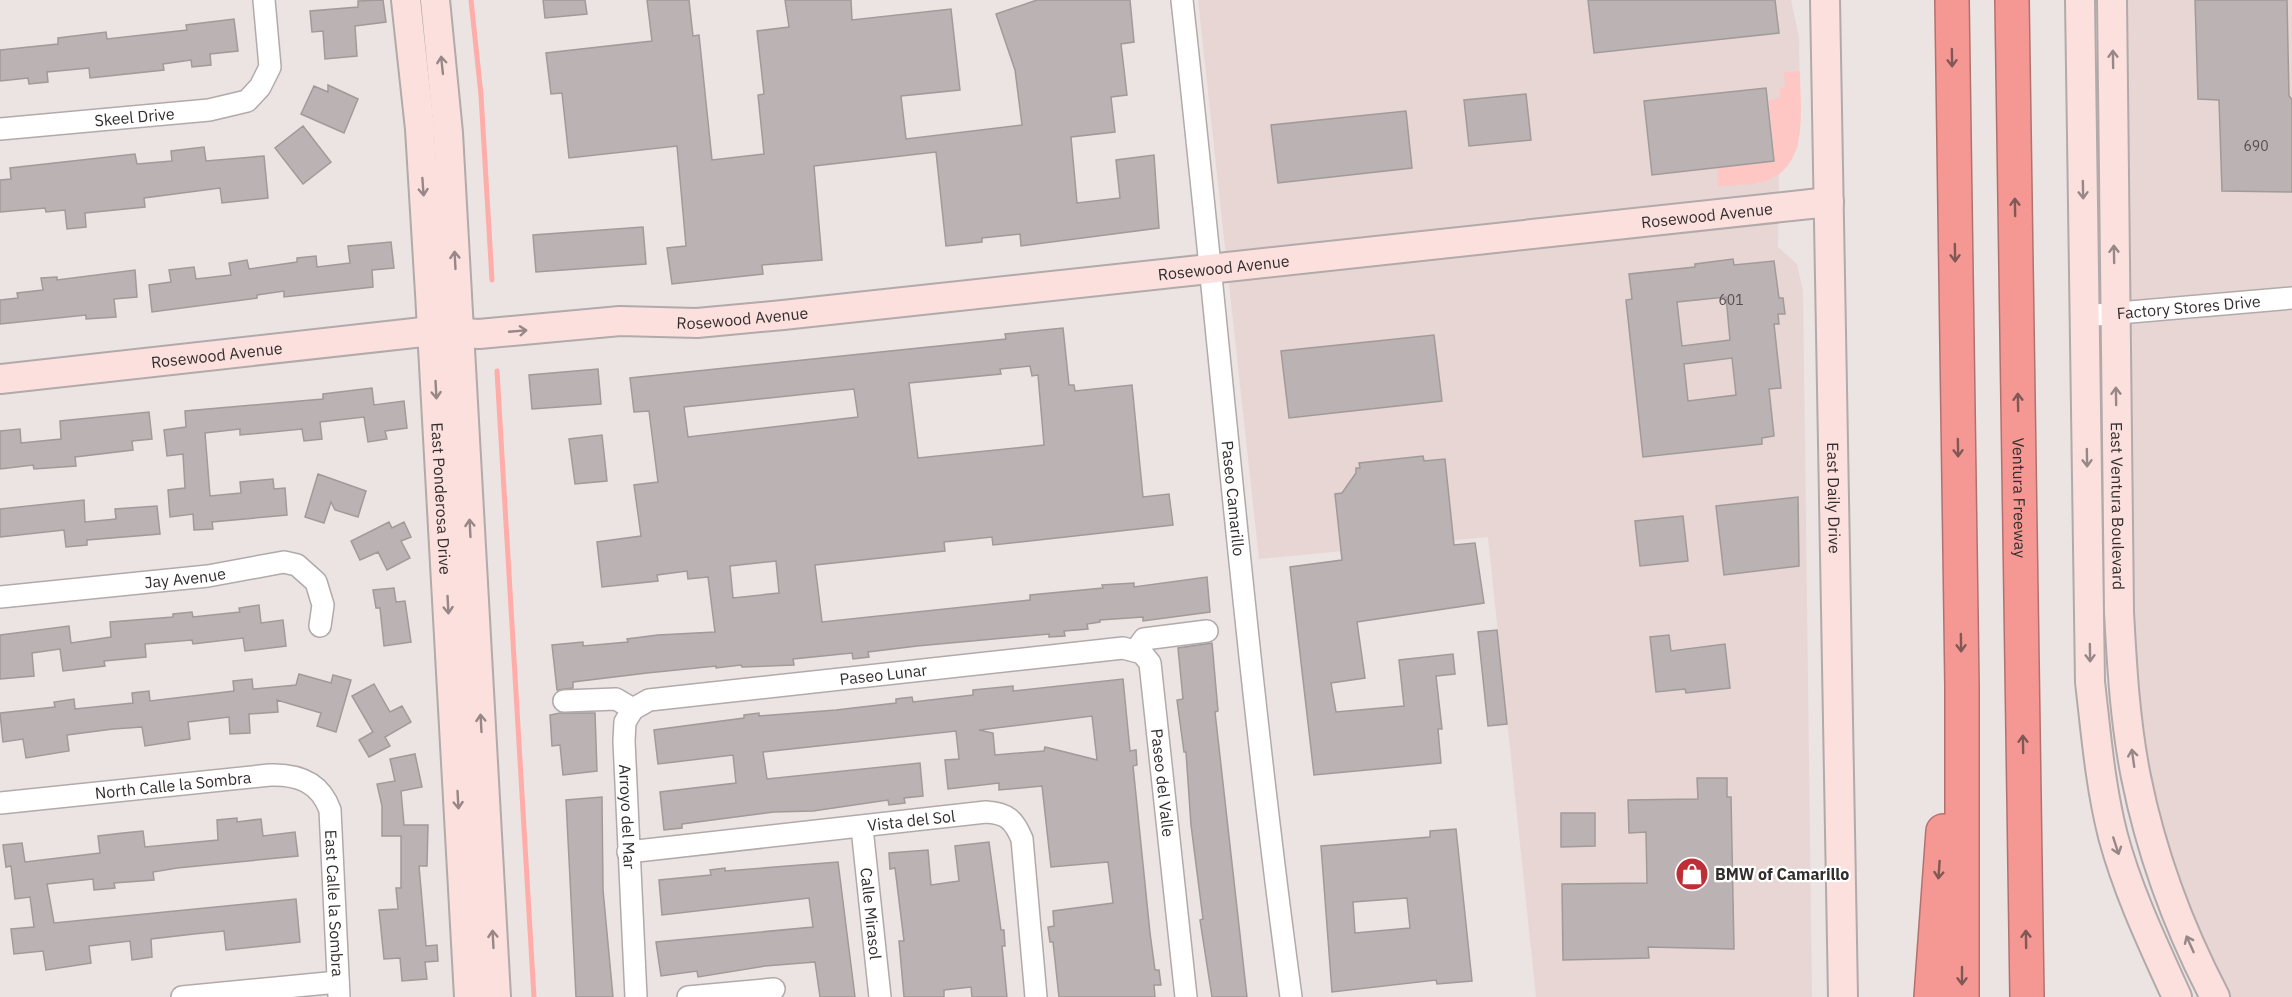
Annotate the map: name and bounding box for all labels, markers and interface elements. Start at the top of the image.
one-way arrow [1947,48,1958,68]
one-way arrow [2107,50,2118,70]
one-way arrow [436,56,447,76]
street label: Skeel Drive [94,103,176,130]
house number: 690 [2243,137,2269,155]
one-way arrow [418,176,429,196]
one-way arrow [2077,179,2088,199]
one-way arrow [2010,197,2021,217]
street label: Rosewood Avenue [1640,198,1774,232]
one-way arrow [1950,243,1961,263]
one-way arrow [2108,245,2120,265]
one-way arrow [450,250,461,270]
street label: Rosewood Avenue [1157,250,1291,284]
house number: 601 [1718,291,1744,309]
street label: Factory Stores Drive [2116,291,2262,323]
street label: Rosewood Avenue [676,302,809,333]
one-way arrow [507,325,527,336]
street label: Rosewood Avenue [150,338,284,372]
one-way arrow [431,379,442,399]
one-way arrow [2110,386,2122,406]
one-way arrow [2012,392,2024,412]
street label: East Ponderosa Drive [427,422,456,576]
street label: East Ventura Boulevard [2107,422,2129,590]
one-way arrow [1953,438,1964,458]
street label: Ventura Freeway [2009,438,2030,558]
street label: Paseo Camarillo [1218,440,1249,557]
street label: East Daily Drive [1823,442,1845,554]
one-way arrow [2081,448,2092,468]
one-way arrow [465,519,476,539]
street label: Jay Avenue [143,563,228,592]
one-way arrow [442,595,453,615]
one-way arrow [1956,633,1967,653]
one-way arrow [2084,643,2096,663]
street label: Paseo Lunar [838,660,928,689]
one-way arrow [476,713,487,733]
street label: Paseo del Valle [1147,727,1179,838]
one-way arrow [2017,734,2029,754]
one-way arrow [2128,749,2139,768]
street label: Arroyo del Mar [615,764,640,870]
street label: North Calle la Sombra [94,767,253,803]
one-way arrow [453,789,464,809]
street label: Vista del Sol [866,806,956,835]
street label: East Calle la Sombra [321,829,348,978]
one-way arrow [2112,836,2123,855]
shop icon: BMW of Camarillo [1674,856,1710,892]
one-way arrow [1933,859,1944,879]
place label: BMW of Camarillo [1715,864,1849,884]
street label: Calle Mirasol [856,867,886,960]
one-way arrow [488,929,499,949]
one-way arrow [2020,929,2032,949]
one-way arrow [2184,935,2195,954]
one-way arrow [1956,965,1968,985]

